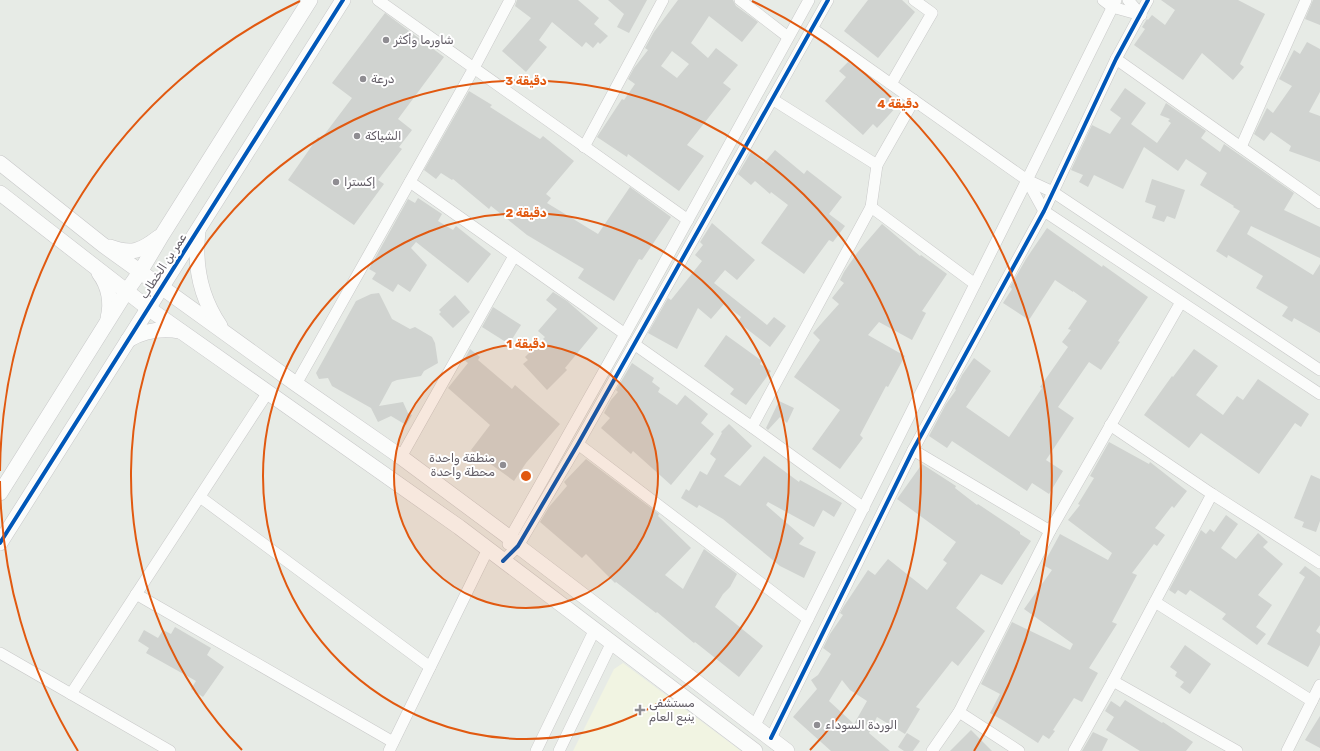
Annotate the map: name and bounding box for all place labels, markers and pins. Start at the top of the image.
place label: شاورما وأكثر [393,33,454,48]
marker: شاورما وأكثر [381,35,391,45]
place label: درعة [371,72,395,87]
marker: درعة [358,74,368,84]
place label: الشياكة [365,129,402,143]
marker: الشياكة [352,131,362,141]
place label: إكسترا [344,175,375,190]
marker: إكسترا [331,177,341,187]
place label: منطقة واحدة محطة واحدة [429,451,495,480]
marker: منطقة واحدة محطة واحدة [498,460,508,470]
centre of rings [519,469,533,483]
place label: مستشفى ينبع العام [649,696,695,726]
marker: مستشفى ينبع العام [634,704,646,716]
place label: الوردة السوداء [825,718,897,733]
marker: الوردة السوداء [812,720,822,730]

